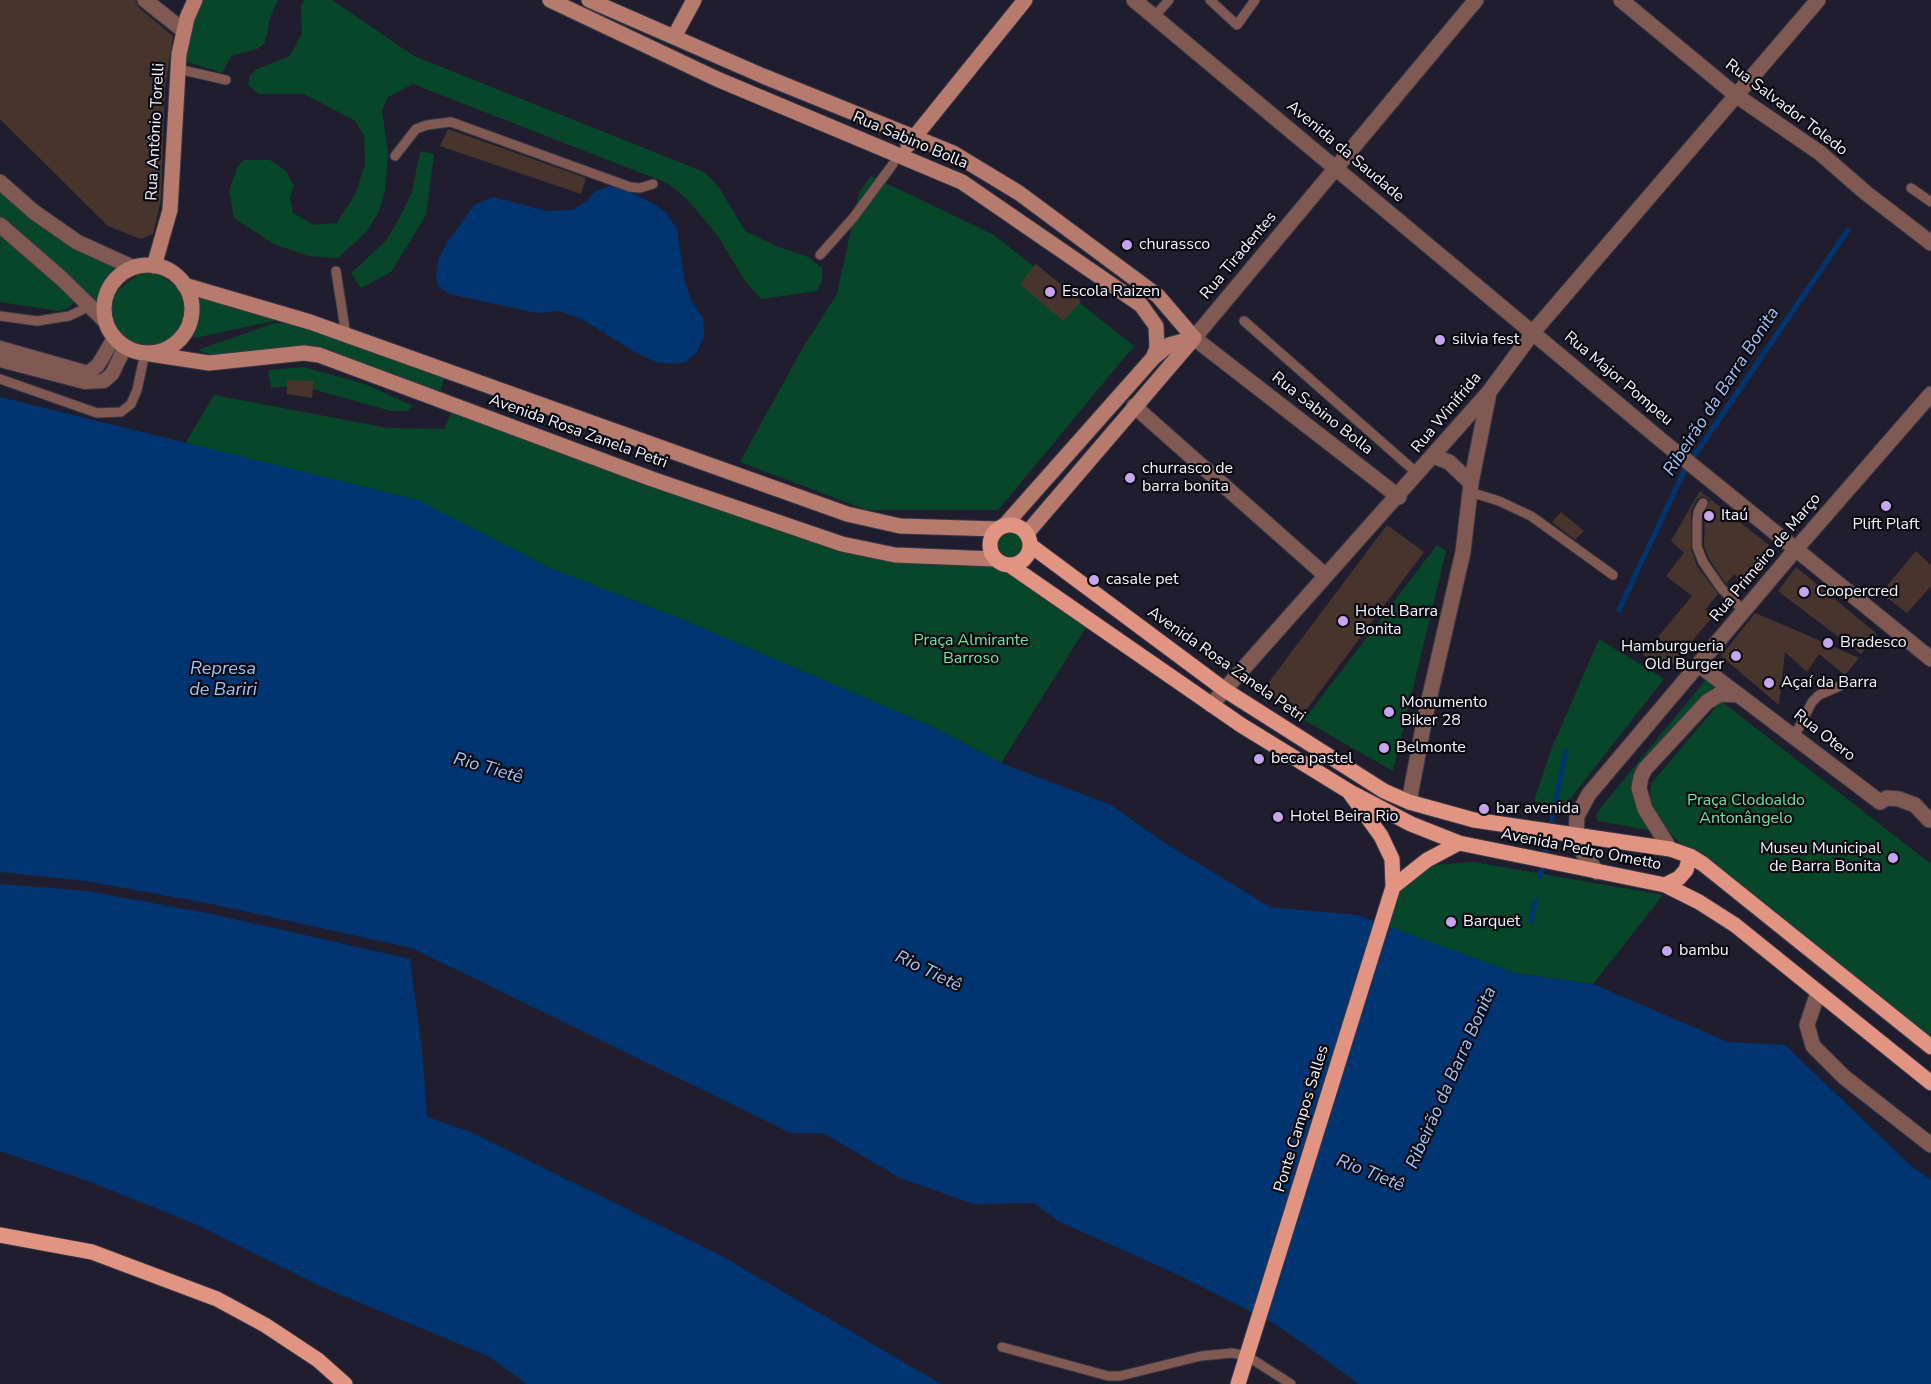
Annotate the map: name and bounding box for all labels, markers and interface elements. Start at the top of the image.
street label: Rua Salvador Toledo [1721,56,1851,160]
street label: Rua Antônio Torelli [143,63,169,201]
street label: Avenida da Saudade [1282,97,1408,207]
street label: Rua Sabino Bolla [849,108,971,174]
street label: Rua Tiradentes [1197,208,1281,304]
place label: churassco [1139,235,1210,255]
marker: churassco [1120,238,1134,252]
place label: Escola Raizen [1062,282,1160,302]
marker: Escola Raizen [1043,285,1057,299]
water label: Ribeirão da Barra Bonita [1659,304,1785,480]
street label: Rua Major Pompeu [1560,328,1676,430]
place label: silvia fest [1452,330,1519,350]
marker: silvia fest [1433,333,1447,347]
street label: Rua Sabino Bolla [1267,368,1377,460]
street label: Rua Winifrida [1408,369,1486,457]
street label: Avenida Rosa Zanela Petri [486,391,670,473]
place label: churrasco de barra bonita [1142,459,1233,497]
marker: churrasco de barra bonita [1123,471,1137,485]
street label: Rua Primeiro de Março [1707,490,1825,626]
marker: Plift Plaft [1879,499,1893,513]
place label: Itaú [1721,506,1748,526]
marker: Itaú [1702,509,1716,523]
place label: Plift Plaft [1852,515,1920,535]
place label: casale pet [1106,570,1179,590]
marker: casale pet [1087,573,1101,587]
place label: Coopercred [1816,582,1898,602]
marker: Coopercred [1797,585,1811,599]
place label: Hotel Barra Bonita [1355,602,1438,640]
street label: Avenida Rosa Zanela Petri [1143,603,1309,727]
marker: Hotel Barra Bonita [1336,614,1350,628]
park label: Praça Almirante Barroso [913,631,1029,669]
place label: Bradesco [1840,633,1907,653]
marker: Bradesco [1821,636,1835,650]
place label: Hamburgueria Old Burger [1621,637,1724,675]
marker: Hamburgueria Old Burger [1729,649,1743,663]
water label: Represa de Bariri [189,659,257,702]
place label: Açaí da Barra [1781,673,1877,693]
marker: Açaí da Barra [1762,676,1776,690]
place label: Monumento Biker 28 [1401,693,1487,731]
marker: Monumento Biker 28 [1382,705,1396,719]
street label: Rua Otero [1789,706,1859,766]
place label: Belmonte [1396,738,1466,758]
marker: Belmonte [1377,741,1391,755]
water label: Rio Tietê [451,749,525,789]
place label: beca pastel [1271,749,1353,769]
marker: beca pastel [1252,752,1266,766]
park label: Praça Clodoaldo Antonângelo [1687,791,1805,829]
place label: bar avenida [1496,799,1579,819]
marker: bar avenida [1477,802,1491,816]
place label: Hotel Beira Rio [1290,807,1398,827]
marker: Hotel Beira Rio [1271,810,1285,824]
street label: Avenida Pedro Ometto [1499,825,1663,875]
place label: Museu Municipal de Barra Bonita [1760,839,1881,877]
marker: Museu Municipal de Barra Bonita [1886,851,1900,865]
place label: Barquet [1463,912,1520,932]
marker: Barquet [1444,915,1458,929]
place label: bambu [1679,941,1729,961]
marker: bambu [1660,944,1674,958]
water label: Rio Tietê [891,947,965,997]
water label: Ribeirão da Barra Bonita [1402,984,1502,1172]
street label: Ponte Campos Salles [1271,1043,1333,1195]
water label: Rio Tietê [1333,1151,1407,1197]

